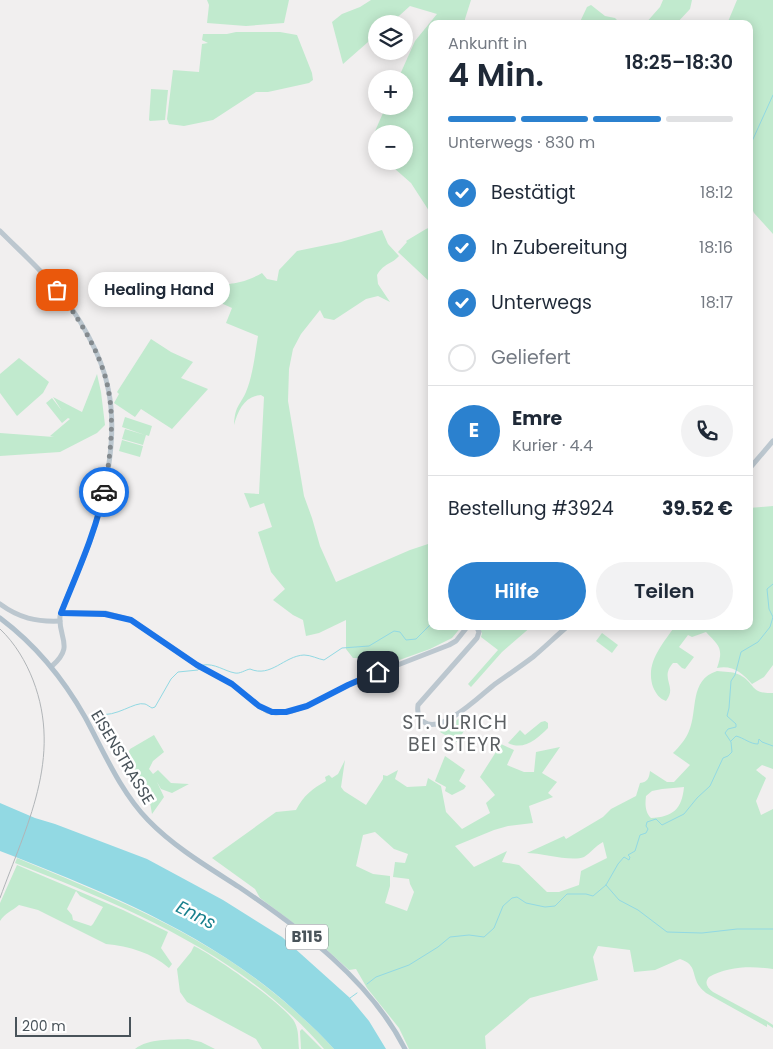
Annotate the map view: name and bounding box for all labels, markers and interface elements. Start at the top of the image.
map controls [368,15,413,170]
button: layers [368,15,413,60]
text: Ankunft in [448,32,527,55]
text: 18:25–18:30 [625,49,733,76]
text: 4 Min. [448,52,544,97]
button: + [368,70,413,115]
button: − [368,125,413,170]
text: Unterwegs · 830 m [448,131,595,154]
icon: check [448,179,476,207]
text: Bestätigt [491,179,575,206]
text: 18:12 [700,181,733,204]
icon: check [448,234,476,262]
text: In Zubereitung [491,234,628,261]
text: 18:16 [699,236,733,259]
pin [36,269,78,311]
callout: Healing Hand [87,272,230,308]
icon: bag [43,276,71,304]
text: Healing Hand [104,278,214,301]
icon: check [448,289,476,317]
text: Unterwegs [491,289,592,316]
text: 18:17 [701,291,733,314]
text: Geliefert [491,344,571,371]
text: Emre [512,405,562,432]
button: phone [681,405,733,457]
text: E [469,417,479,444]
text: Kurier · 4.4 [512,434,593,457]
courier [79,467,129,517]
icon: car [90,478,118,506]
text: Bestellung #3924 [448,495,614,522]
text: 39.52 € [662,495,733,522]
button: Hilfe [448,562,586,620]
button: Teilen [596,562,733,620]
pin [357,651,399,693]
icon: home [364,658,392,686]
street label: EISENSTRASSE [85,706,160,809]
district label: ST. ULRICH BEI STEYR [402,709,508,758]
water label: Enns [172,894,220,935]
road number: B115 [286,924,328,950]
scale bar [15,1014,131,1037]
text: 200 m [22,1016,66,1036]

